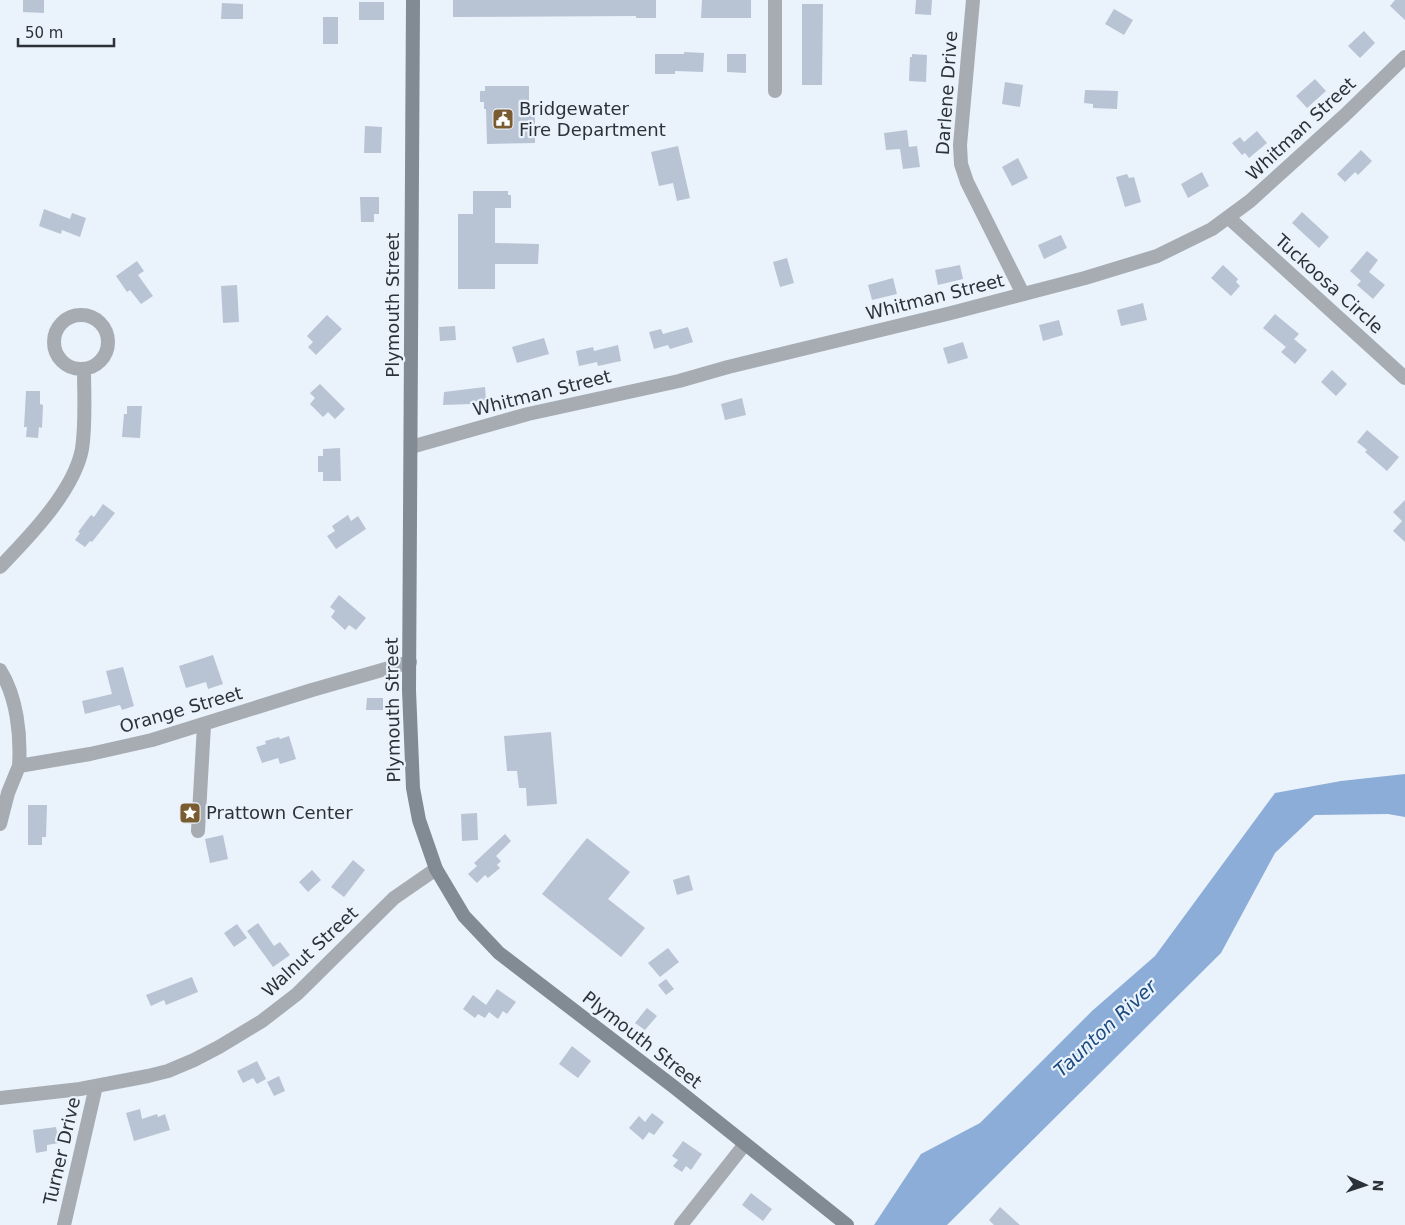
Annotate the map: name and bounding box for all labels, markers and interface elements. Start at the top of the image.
scale bar [18,15,114,47]
text: 50 m [25,24,63,42]
street label: Darlene Drive [932,30,961,156]
street label: Whitman Street [1242,73,1360,185]
place label: Bridgewater Fire Department [519,98,666,140]
public building icon: Bridgewater Fire Department [491,107,515,131]
street label: Tuckoosa Circle [1270,229,1388,338]
street label: Plymouth Street [382,232,403,378]
street label: Whitman Street [864,269,1006,324]
street label: Whitman Street [471,365,613,420]
street label: Plymouth Street [381,637,404,783]
street label: Orange Street [117,682,245,737]
place icon: Prattown Center [178,801,202,825]
place label: Prattown Center [206,802,353,823]
street label: Walnut Street [258,902,362,1001]
water label: Taunton River [1049,974,1162,1081]
street label: Plymouth Street [579,987,706,1093]
street label: Turner Drive [39,1095,84,1208]
north arrow [1340,1160,1390,1210]
text: N [1370,1179,1386,1192]

